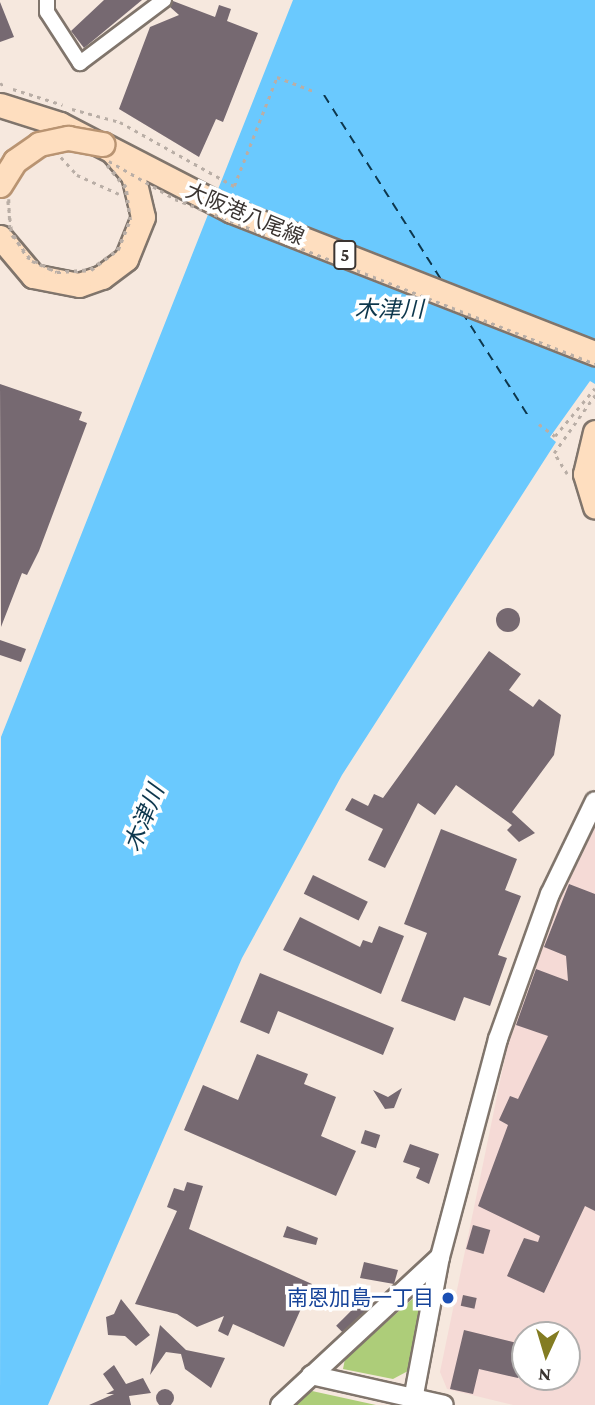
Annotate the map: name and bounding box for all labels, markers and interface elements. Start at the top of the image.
street label: 大阪港八尾線 [182,178,308,250]
road number: 5 [333,240,357,270]
water label: 木津川 [355,295,423,323]
water label: 木津川 [118,781,170,855]
place label: 南恩加島一丁目 [287,1285,434,1311]
marker: 南恩加島一丁目 [440,1290,456,1306]
north arrow [511,1321,581,1391]
text: N [537,1365,552,1386]

